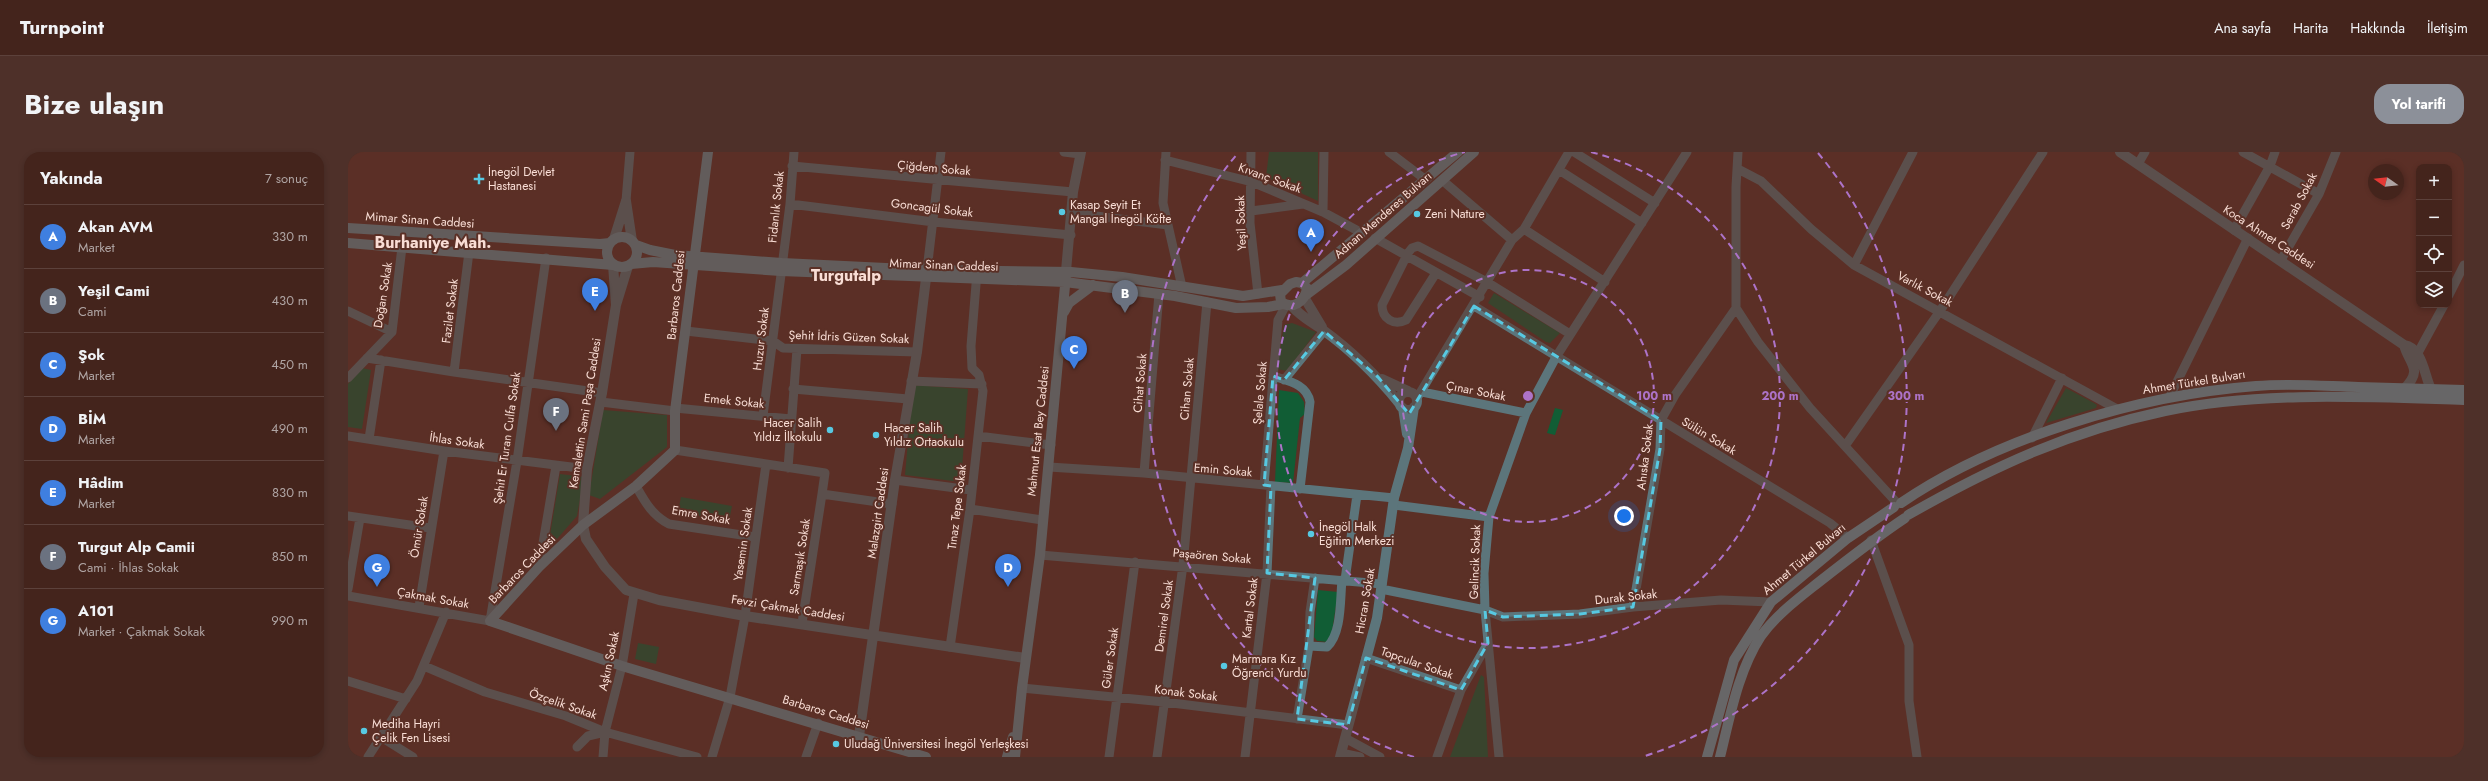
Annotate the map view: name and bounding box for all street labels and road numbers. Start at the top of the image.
street label: Çiğdem Sokak [897,156,972,180]
street label: Kıvanç Sokak [1236,158,1305,198]
street label: Adnan Menderes Bulvarı [1330,167,1436,263]
street label: Fidanlık Sokak [763,169,789,244]
street label: Serab Sokak [2276,169,2322,233]
street label: Goncagül Sokak [890,194,975,222]
street label: Yeşil Sokak [1231,194,1251,251]
street label: Koca Ahmet Caddesi [2220,201,2318,273]
street label: Mimar Sinan Caddesi [365,207,475,233]
street label: Barbaros Caddesi [662,249,690,341]
street label: Mimar Sinan Caddesi [889,254,999,276]
street label: Doğan Sokak [369,260,397,329]
street label: Varlık Sokak [1894,267,1957,312]
street label: Fazilet Sokak [437,277,463,344]
street label: Huzur Sokak [748,306,774,372]
street label: Şehit İdris Güzen Sokak [788,326,910,348]
street label: Kemalettin Sami Paşa Caddesi [564,337,606,489]
street label: Cihat Sokak [1128,352,1152,413]
street label: Cihan Sokak [1175,356,1199,421]
street label: Şelale Sokak [1248,360,1272,425]
street label: Mahmut Esat Bey Caddesi [1022,365,1054,497]
street label: Ahmet Türkel Bulvarı [2141,365,2247,399]
street label: Şehit Er Turan Culfa Sokak [489,370,525,505]
street label: Çınar Sokak [1445,376,1508,406]
street label: Emek Sokak [703,389,766,413]
street label: Sülün Sokak [1678,413,1741,460]
street label: Ahıska Sokak [1632,422,1658,491]
street label: İhlas Sokak [428,428,487,454]
street label: Emin Sokak [1193,458,1254,482]
street label: Tınaz Tepe Sokak [943,463,971,551]
street label: Malazgirt Caddesi [863,466,893,560]
street label: Ömür Sokak [405,494,433,559]
street label: Emre Sokak [670,501,732,529]
street label: Yasemin Sokak [729,505,757,582]
street label: Sarmaşık Sokak [785,516,815,597]
street label: Ahmet Türkel Bulvarı [1758,519,1850,599]
street label: Gelincik Sokak [1465,524,1485,600]
street label: Barbaros Caddesi [484,530,560,608]
street label: Paşaören Sokak [1172,544,1253,568]
street label: Hicran Sokak [1350,566,1380,635]
street label: Kartal Sokak [1237,576,1263,639]
street label: Demirel Sokak [1150,578,1178,653]
street label: Çakmak Sokak [396,583,471,613]
street label: Durak Sokak [1594,585,1659,609]
street label: Fevzi Çakmak Caddesi [730,590,846,626]
street label: Güler Sokak [1097,625,1123,690]
street label: Aşkın Sokak [594,629,624,692]
street label: Topçular Sokak [1378,642,1456,684]
street label: Konak Sokak [1153,680,1219,706]
street label: Özçelik Sokak [527,684,600,724]
street label: Barbaros Caddesi [780,690,872,734]

